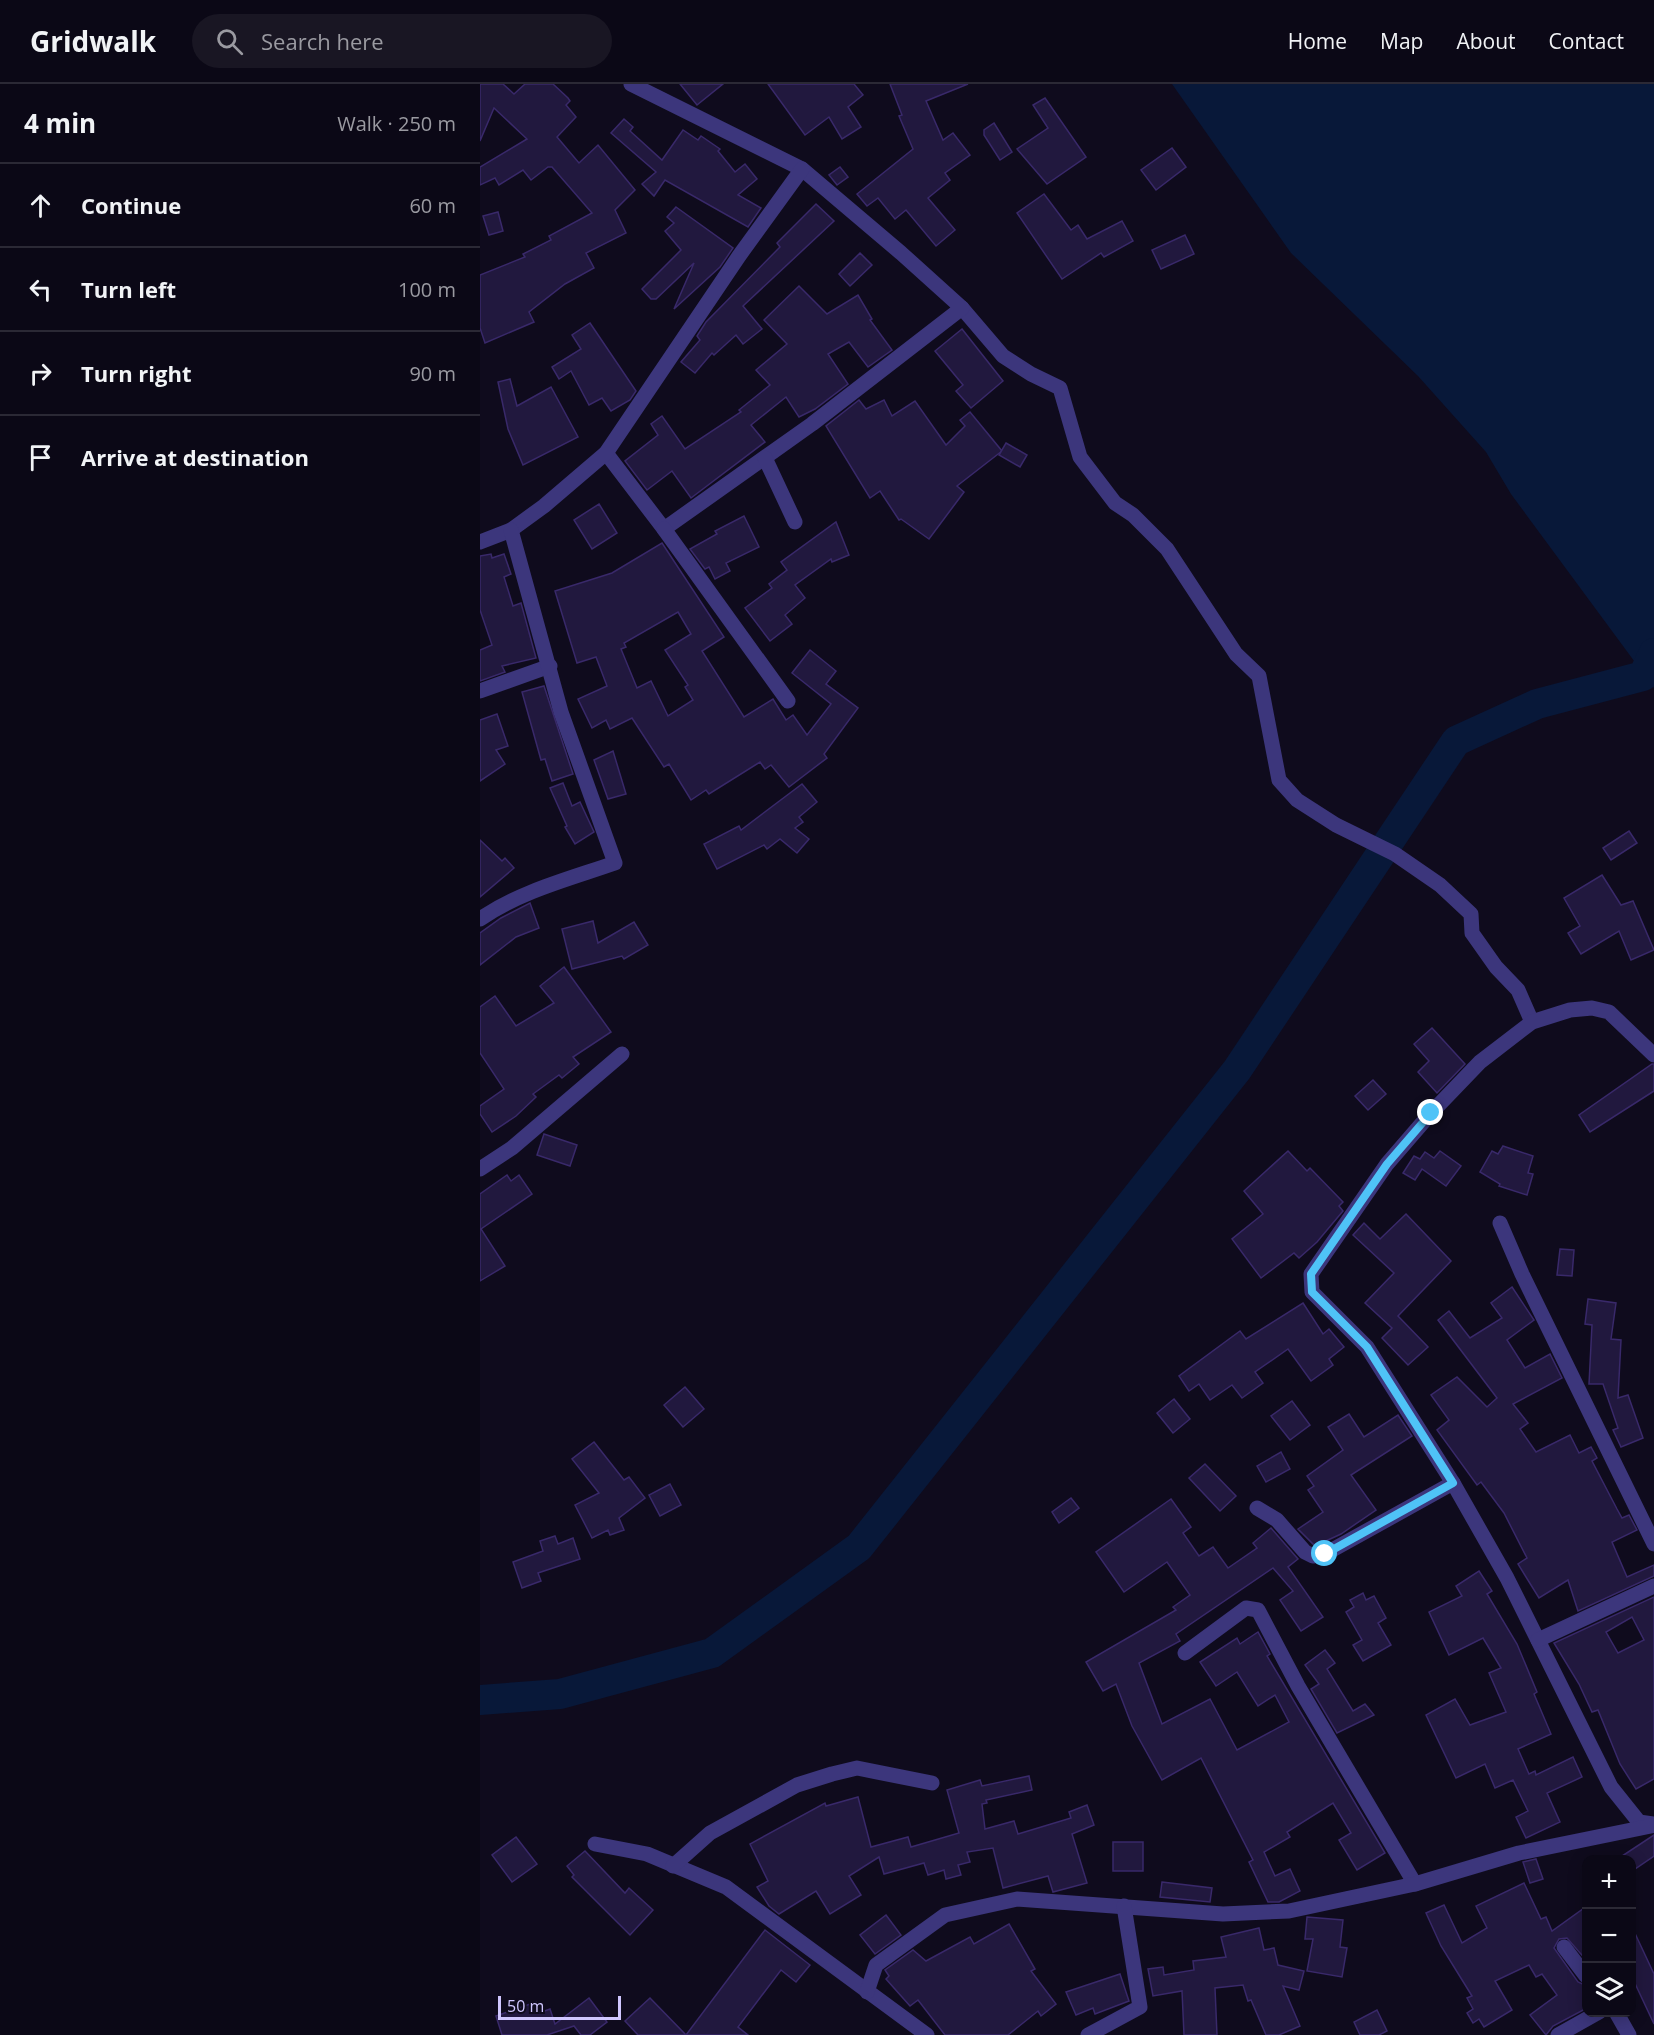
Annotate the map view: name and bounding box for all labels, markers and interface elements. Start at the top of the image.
search box [192,14,612,68]
text: Gridwalk [30,22,156,60]
icon: search [213,25,246,58]
text: Search here [261,26,384,56]
text: Home [1288,27,1347,55]
text: Map [1380,27,1423,55]
text: About [1456,27,1516,55]
text: Contact [1549,27,1624,55]
text: 4 min [24,105,96,141]
text: Walk · 250 m [337,110,456,137]
icon: ahead [24,189,57,222]
text: Continue [81,190,181,220]
text: 60 m [409,192,456,219]
icon: left [24,273,57,306]
text: Turn left [81,274,176,304]
text: 100 m [398,276,456,303]
icon: right [24,357,57,390]
text: Turn right [81,358,192,388]
text: 90 m [409,360,456,387]
icon: arrive [24,441,57,474]
text: Arrive at destination [81,442,309,472]
route end [1417,1099,1443,1125]
route start [1311,1540,1337,1566]
map controls [1582,1855,1636,2017]
button: + [1582,1855,1636,1909]
button: − [1582,1909,1636,1963]
button: layers [1582,1963,1636,2017]
scale bar [498,1993,621,2020]
text: 50 m [507,1995,544,2017]

